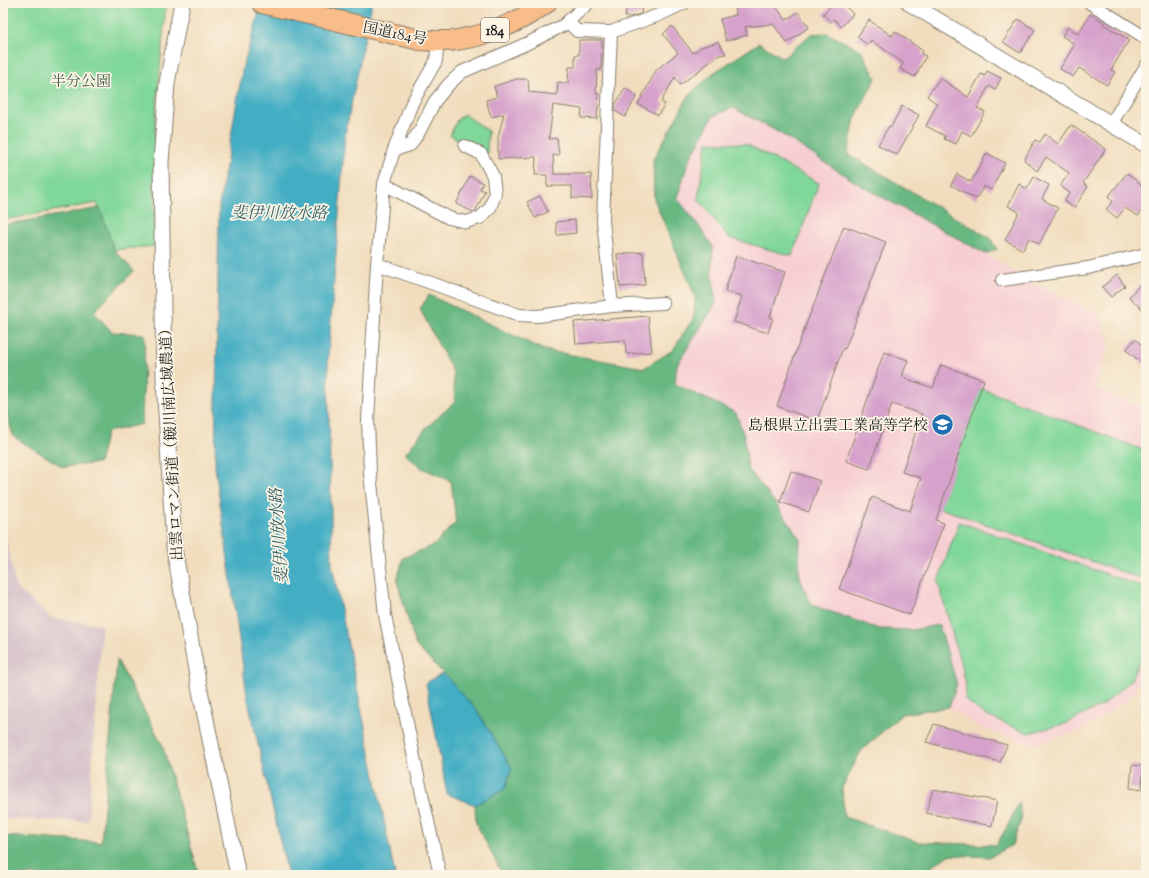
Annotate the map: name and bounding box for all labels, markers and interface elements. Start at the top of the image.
street label: 国道184号 [361,18,429,51]
road number: 184 [481,18,509,42]
park label: 半分公園 [51,72,111,93]
water label: 斐伊川放水路 [231,203,328,226]
street label: 出雲ロマン街道（簸川南広域農道） [156,321,189,561]
school or university icon: 島根県立出雲工業高等学校 [930,412,956,438]
place label: 島根県立出雲工業高等学校 [748,416,928,437]
water label: 斐伊川放水路 [266,486,295,585]

